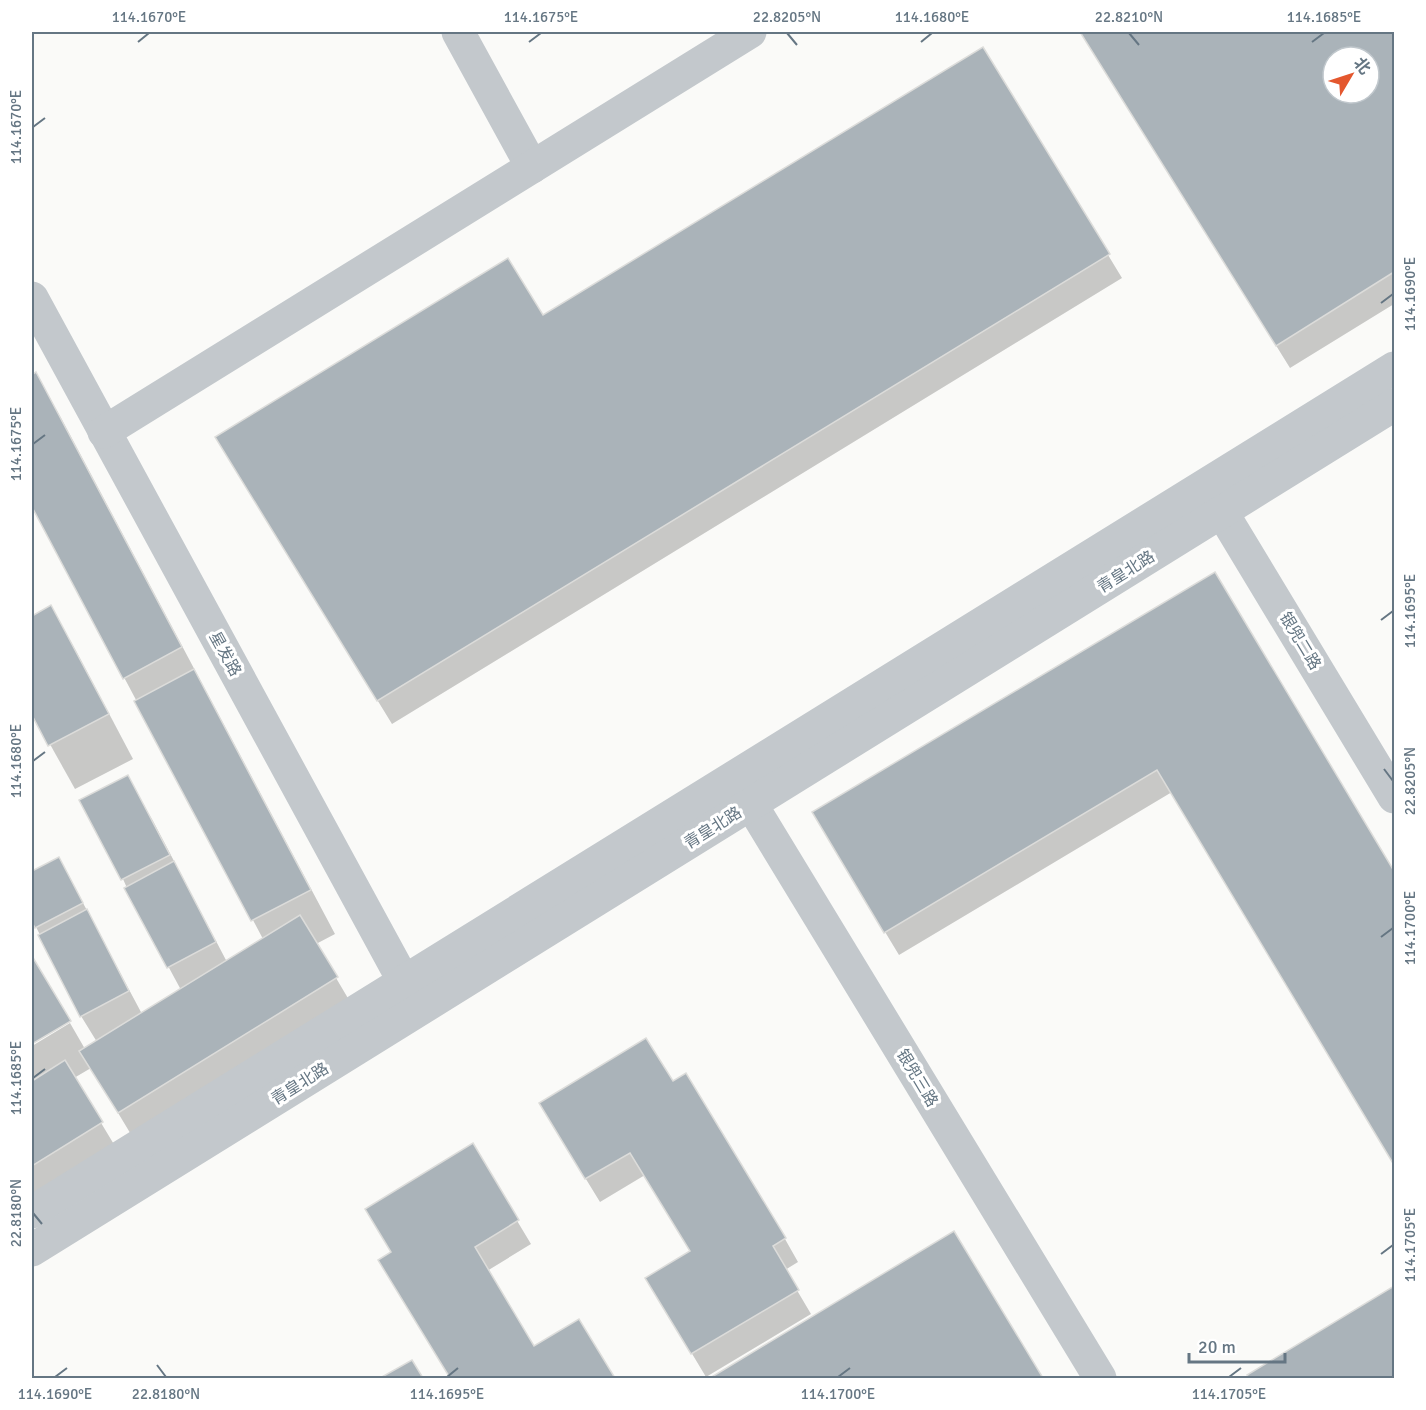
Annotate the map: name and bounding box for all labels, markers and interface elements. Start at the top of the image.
text: 114.1670°E [112,8,186,26]
text: 114.1675°E [504,8,578,26]
text: 22.8205°N [753,8,821,26]
text: 114.1680°E [895,8,969,26]
text: 22.8210°N [1095,8,1163,26]
text: 114.1685°E [1287,8,1361,26]
north arrow [1321,45,1381,105]
text: 北 [1349,54,1375,79]
text: 114.1670°E [7,90,25,164]
text: 114.1690°E [1401,257,1419,331]
text: 114.1675°E [7,407,25,481]
street label: 青皇北路 [1094,547,1158,597]
text: 114.1695°E [1401,574,1419,648]
street label: 银兜二路 [1275,608,1325,674]
street label: 星发路 [205,628,245,680]
text: 114.1680°E [7,724,25,798]
text: 22.8205°N [1401,747,1419,815]
street label: 青皇北路 [681,803,745,853]
text: 114.1700°E [1401,891,1419,965]
text: 114.1685°E [7,1041,25,1115]
street label: 银兜三路 [892,1045,942,1111]
street label: 青皇北路 [268,1059,332,1109]
text: 22.8180°N [7,1179,25,1247]
text: 114.1705°E [1401,1208,1419,1282]
scale bar [1189,1326,1285,1364]
text: 20 m [1198,1336,1236,1358]
text: 114.1690°E [18,1385,92,1403]
text: 22.8180°N [132,1385,200,1403]
text: 114.1695°E [410,1385,484,1403]
text: 114.1700°E [801,1385,875,1403]
text: 114.1705°E [1192,1385,1266,1403]

